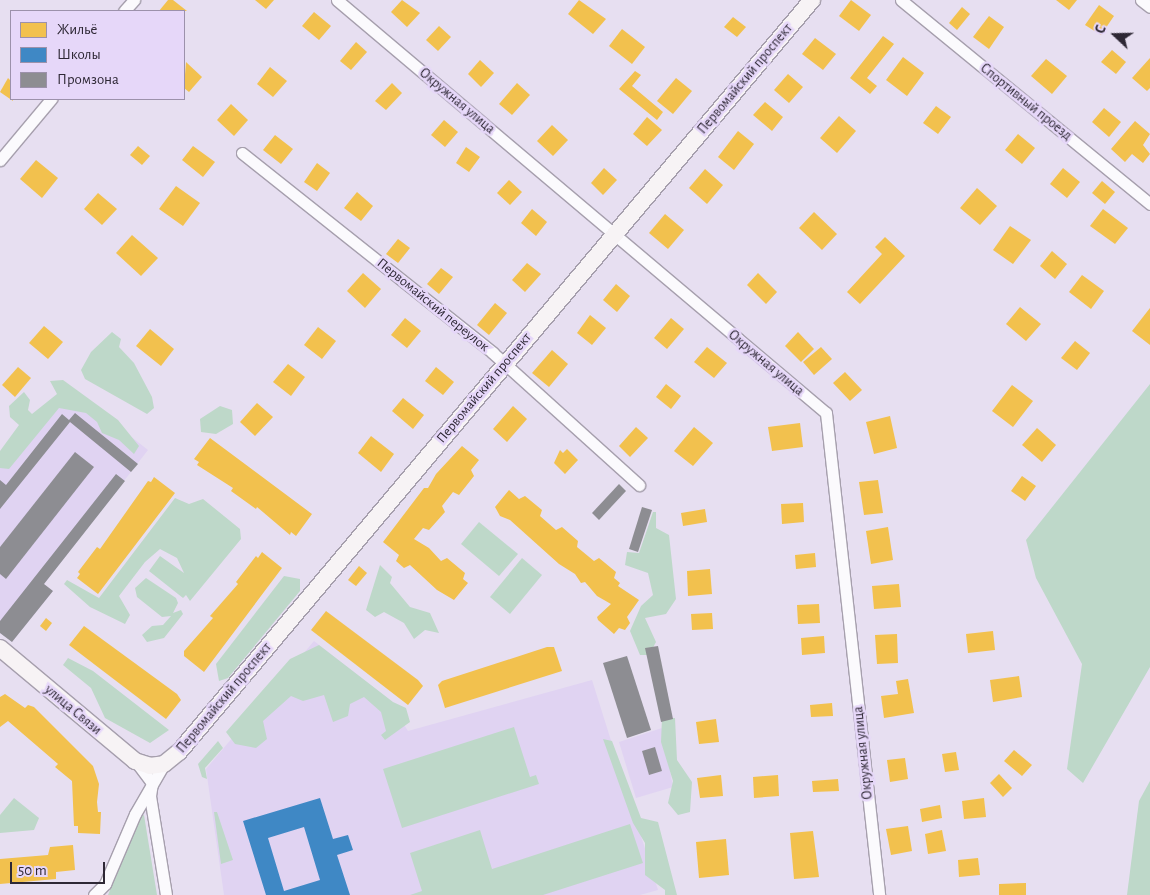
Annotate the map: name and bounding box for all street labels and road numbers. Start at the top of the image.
street label: Первомайский проспект [694,20,796,138]
street label: Спортивный проезд [977,60,1075,144]
street label: Окружная улица [416,64,498,138]
street label: Первомайский переулок [374,255,492,355]
street label: Окружная улица [725,326,807,400]
street label: Первомайский проспект [433,329,535,447]
street label: Первомайский проспект [173,639,275,757]
street label: улица Связи [41,681,105,739]
street label: Окружная улица [850,706,876,800]

